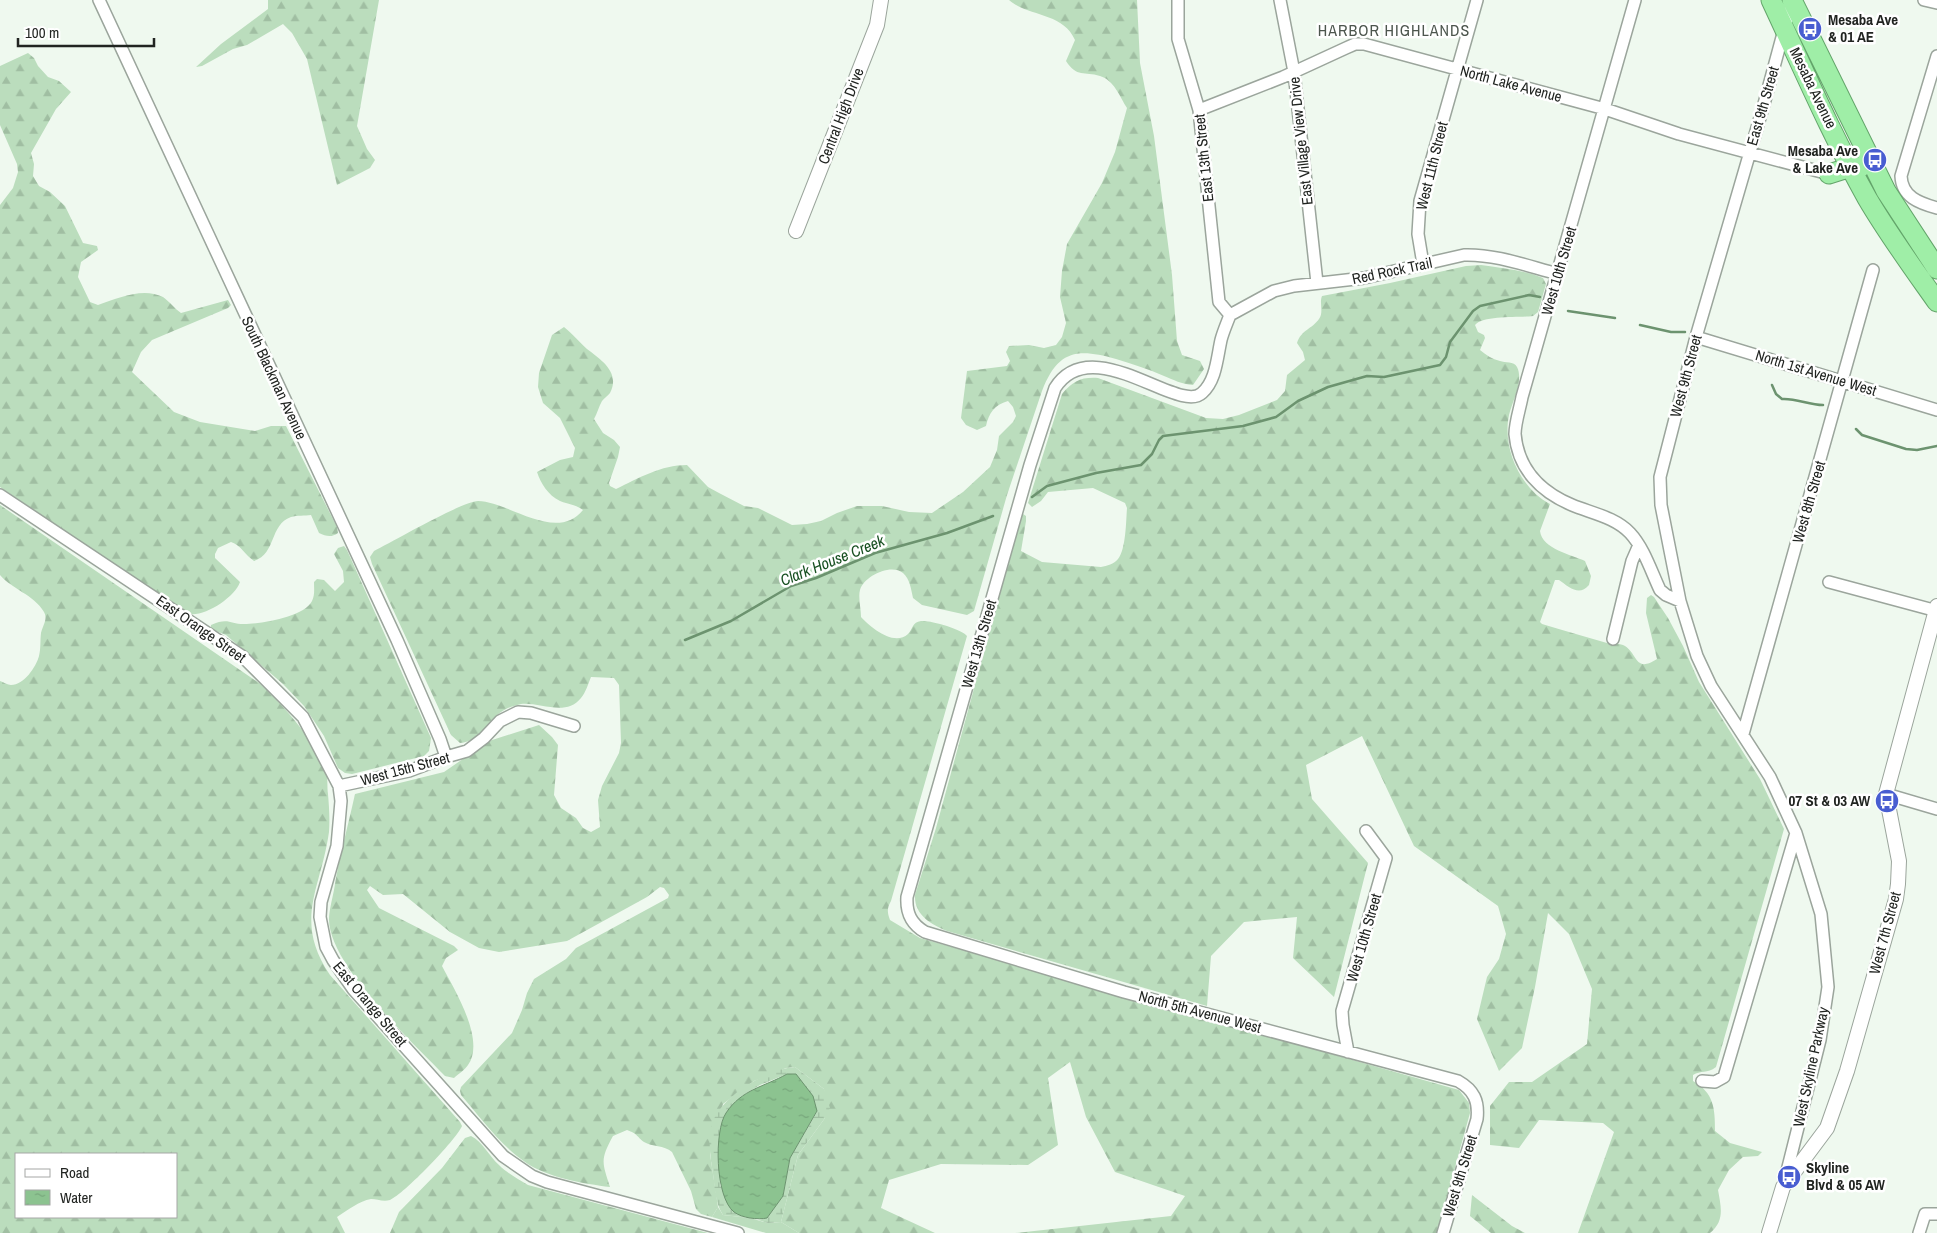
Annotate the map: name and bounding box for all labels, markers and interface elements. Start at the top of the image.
place label: Mesaba Ave & 01 AE [1828,9,1898,47]
scale bar [18,15,154,47]
bus stop icon: Mesaba Ave & 01 AE [1797,16,1823,42]
district label: HARBOR HIGHLANDS [1318,19,1470,41]
text: 100 m [25,22,59,43]
street label: Mesaba Avenue [1785,44,1842,132]
street label: North Lake Avenue [1458,60,1564,107]
street label: East 9th Street [1741,63,1784,148]
street label: Central High Drive [812,64,869,167]
street label: East Village View Drive [1283,76,1318,206]
street label: East 13th Street [1188,113,1219,203]
street label: West 11th Street [1410,119,1453,212]
place label: Mesaba Ave & Lake Ave [1788,140,1858,178]
bus stop icon: Mesaba Ave & Lake Ave [1862,147,1888,173]
street label: West 10th Street [1536,223,1581,318]
street label: Red Rock Trail [1350,252,1434,289]
street label: South Blackman Avenue [237,313,312,443]
street label: West 9th Street [1664,332,1707,419]
street label: North 1st Avenue West [1753,344,1880,401]
street label: West 8th Street [1787,458,1830,545]
water label: Clark House Creek [777,529,888,591]
street label: East Orange Street [152,590,251,668]
street label: West 13th Street [956,596,1001,691]
street label: West 15th Street [358,746,452,790]
bus stop icon: 07 St & 03 AW [1874,788,1900,814]
place label: 07 St & 03 AW [1788,790,1870,811]
street label: West 7th Street [1863,889,1906,976]
street label: West 10th Street [1341,890,1386,985]
street label: East Orange Street [328,957,413,1051]
street label: North 5th Avenue West [1137,985,1264,1038]
street label: West Skyline Parkway [1788,1004,1834,1129]
street label: West 9th Street [1437,1132,1482,1219]
legend [15,1153,178,1218]
place label: Skyline Blvd & 05 AW [1806,1157,1885,1195]
text: Road [60,1162,89,1183]
bus stop icon: Skyline Blvd & 05 AW [1776,1164,1802,1190]
text: Water [60,1187,92,1208]

